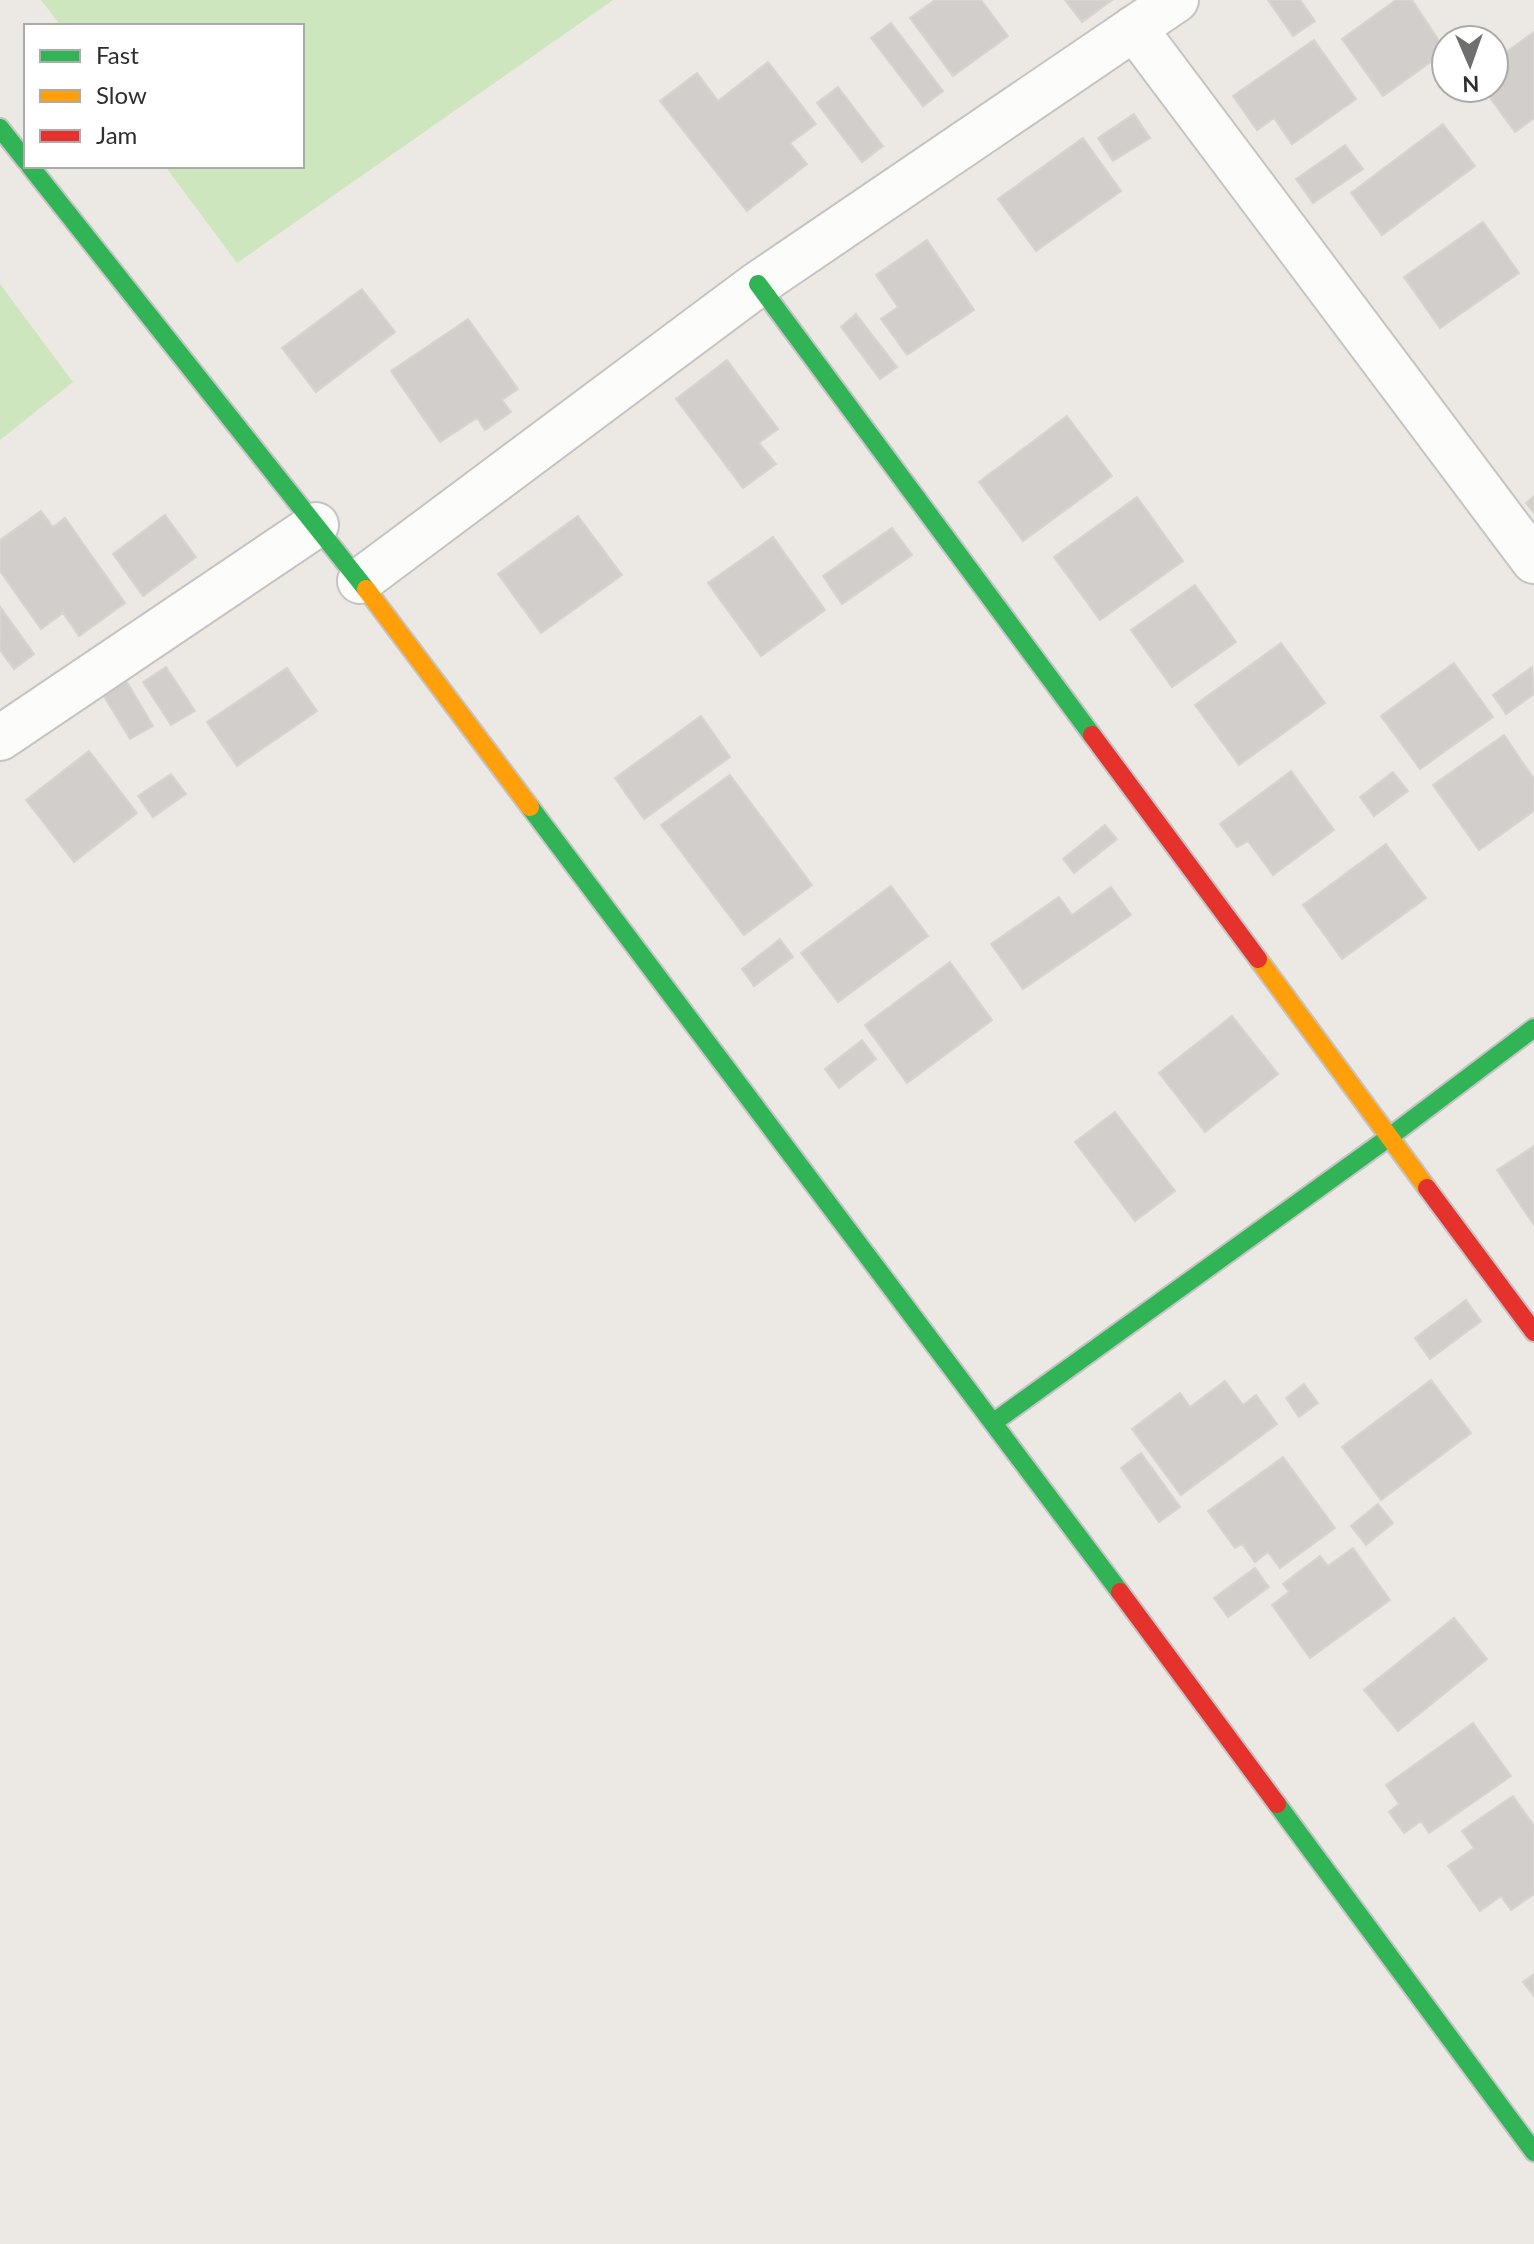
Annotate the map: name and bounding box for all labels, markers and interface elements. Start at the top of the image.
legend [24,24,304,168]
north arrow [1430,24,1510,104]
text: Fast [96,40,139,69]
text: N [1462,71,1480,98]
text: Slow [96,80,147,109]
text: Jam [96,120,137,149]

